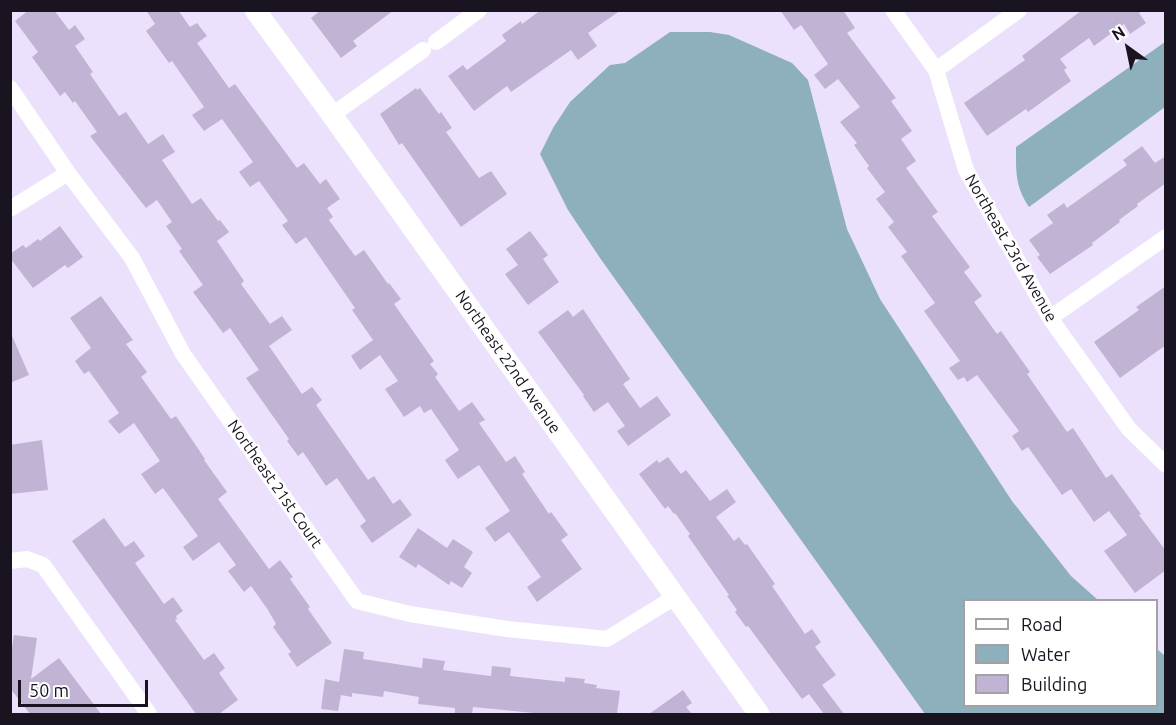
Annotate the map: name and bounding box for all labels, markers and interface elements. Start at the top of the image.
north arrow [1098,18,1158,78]
text: N [1108,22,1128,44]
street label: Northeast 23rd Avenue [961,171,1061,325]
street label: Northeast 22nd Avenue [451,287,565,437]
street label: Northeast 21st Court [224,416,326,552]
legend [963,599,1158,707]
text: Road [1021,614,1063,634]
text: Water [1021,644,1070,664]
scale bar [21,668,152,706]
text: Building [1021,674,1087,694]
text: 50 m [29,680,69,700]

